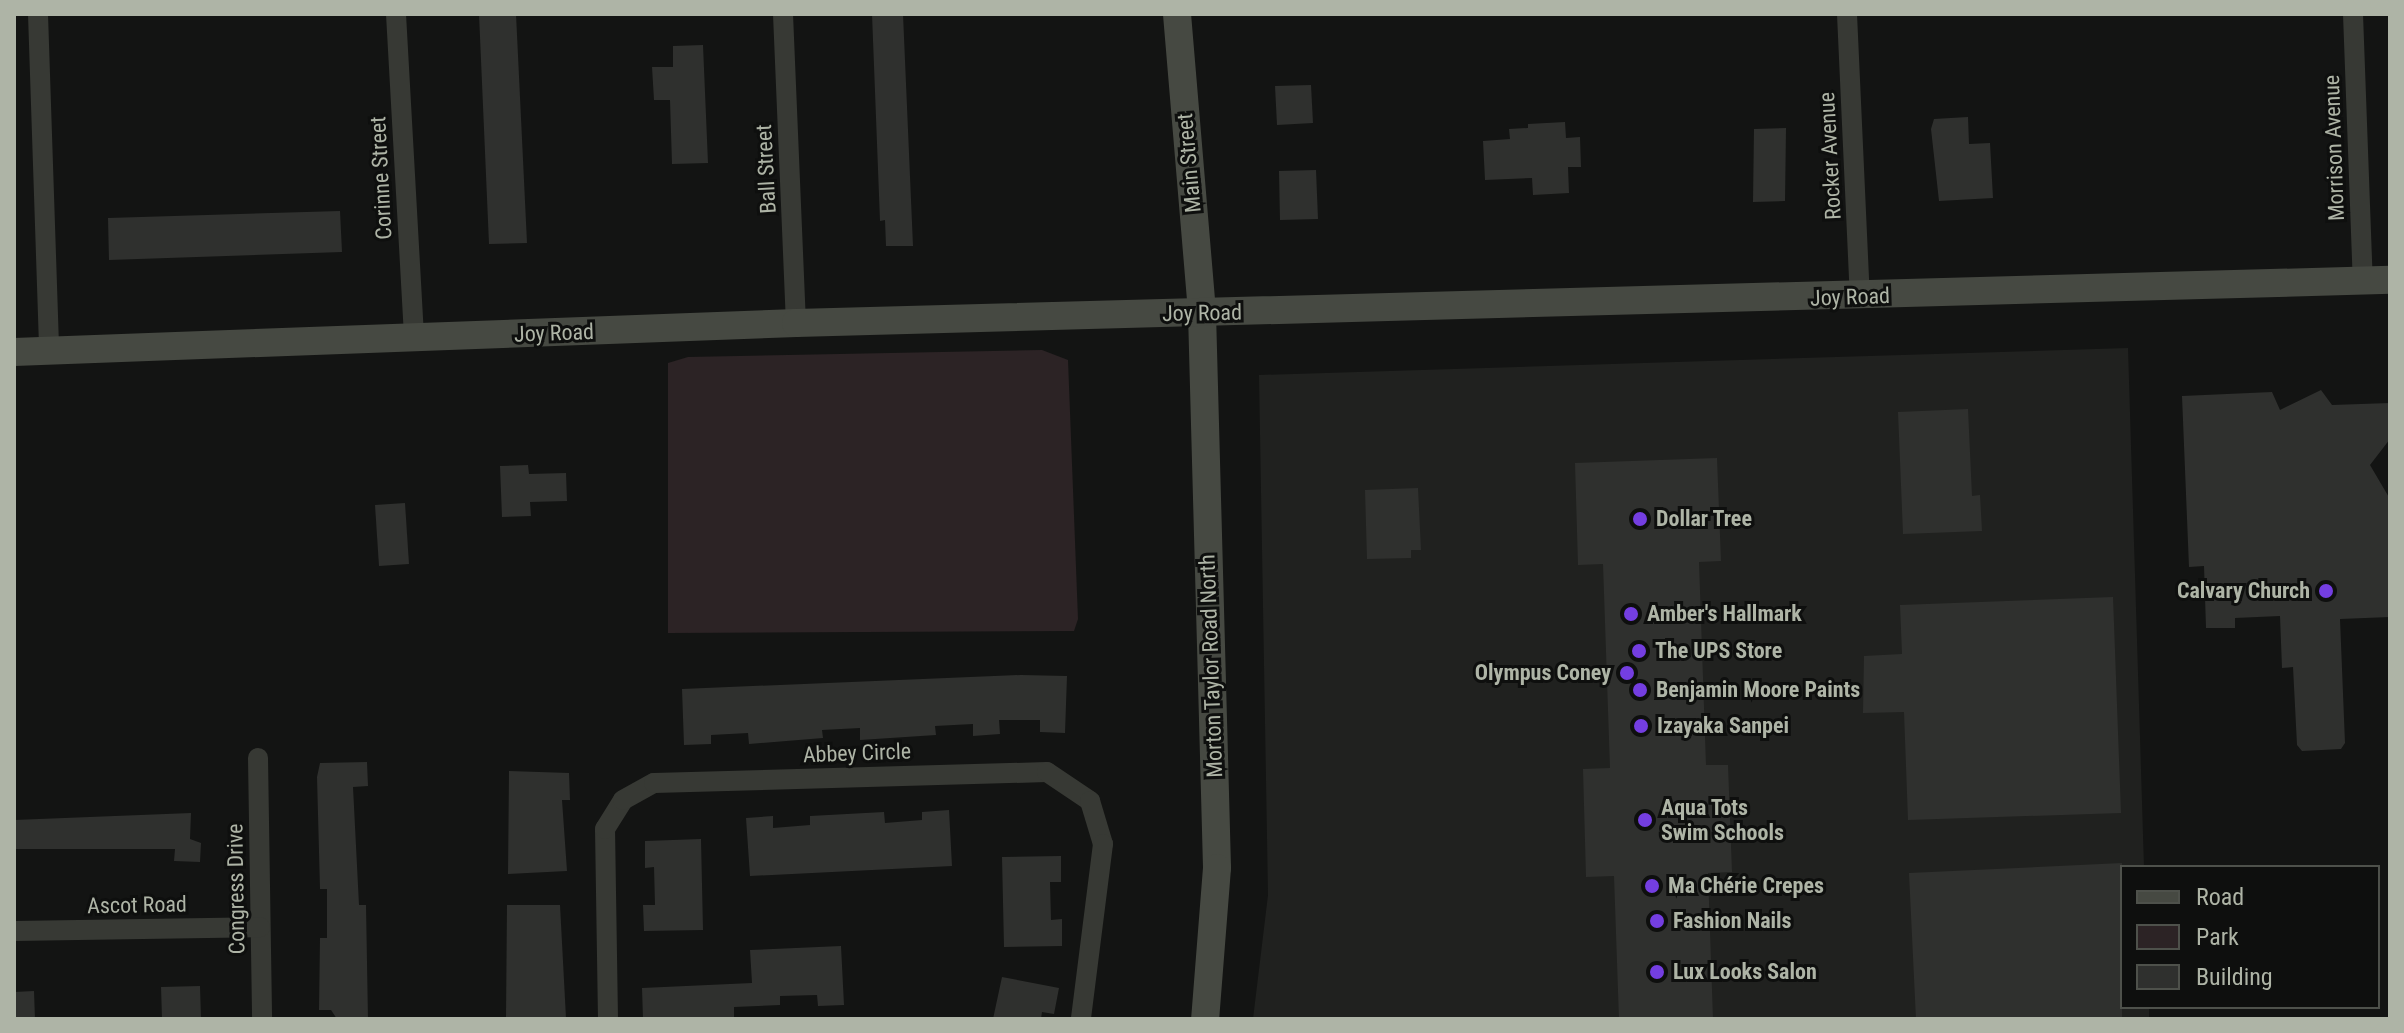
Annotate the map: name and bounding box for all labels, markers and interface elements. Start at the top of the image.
street label: Morrison Avenue [2318,74,2350,222]
street label: Rocker Avenue [1813,91,1847,221]
street label: Main Street [1172,112,1206,214]
street label: Corinne Street [365,116,397,240]
street label: Ball Street [750,124,782,214]
street label: Joy Road [1810,282,1890,312]
street label: Joy Road [1162,299,1242,327]
street label: Joy Road [514,318,594,348]
place label: Dollar Tree [1656,506,1753,532]
marker: Dollar Tree [1631,510,1649,528]
street label: Morton Taylor Road North [1194,554,1228,778]
place label: Calvary Church [2177,578,2310,604]
marker: Calvary Church [2317,582,2335,600]
place label: Amber's Hallmark [1647,601,1802,627]
marker: Amber's Hallmark [1622,605,1640,623]
place label: The UPS Store [1655,638,1782,664]
marker: The UPS Store [1630,642,1648,660]
place label: Olympus Coney [1475,660,1611,686]
marker: Olympus Coney [1618,664,1636,682]
place label: Benjamin Moore Paints [1656,677,1860,703]
marker: Benjamin Moore Paints [1631,681,1649,699]
place label: Izayaka Sanpei [1657,713,1789,739]
marker: Izayaka Sanpei [1632,717,1650,735]
street label: Abbey Circle [802,738,912,768]
place label: Aqua Tots Swim Schools [1661,794,1784,846]
marker: Aqua Tots Swim Schools [1636,811,1654,829]
street label: Congress Drive [222,823,250,955]
legend [2120,865,2380,1009]
place label: Ma Chérie Crepes [1668,873,1824,899]
marker: Ma Chérie Crepes [1643,877,1661,895]
text: Road [2196,883,2244,911]
street label: Ascot Road [87,891,187,919]
place label: Fashion Nails [1673,908,1792,934]
marker: Fashion Nails [1648,912,1666,930]
text: Park [2196,923,2239,951]
place label: Lux Looks Salon [1673,959,1817,985]
marker: Lux Looks Salon [1648,963,1666,981]
text: Building [2196,963,2273,991]

